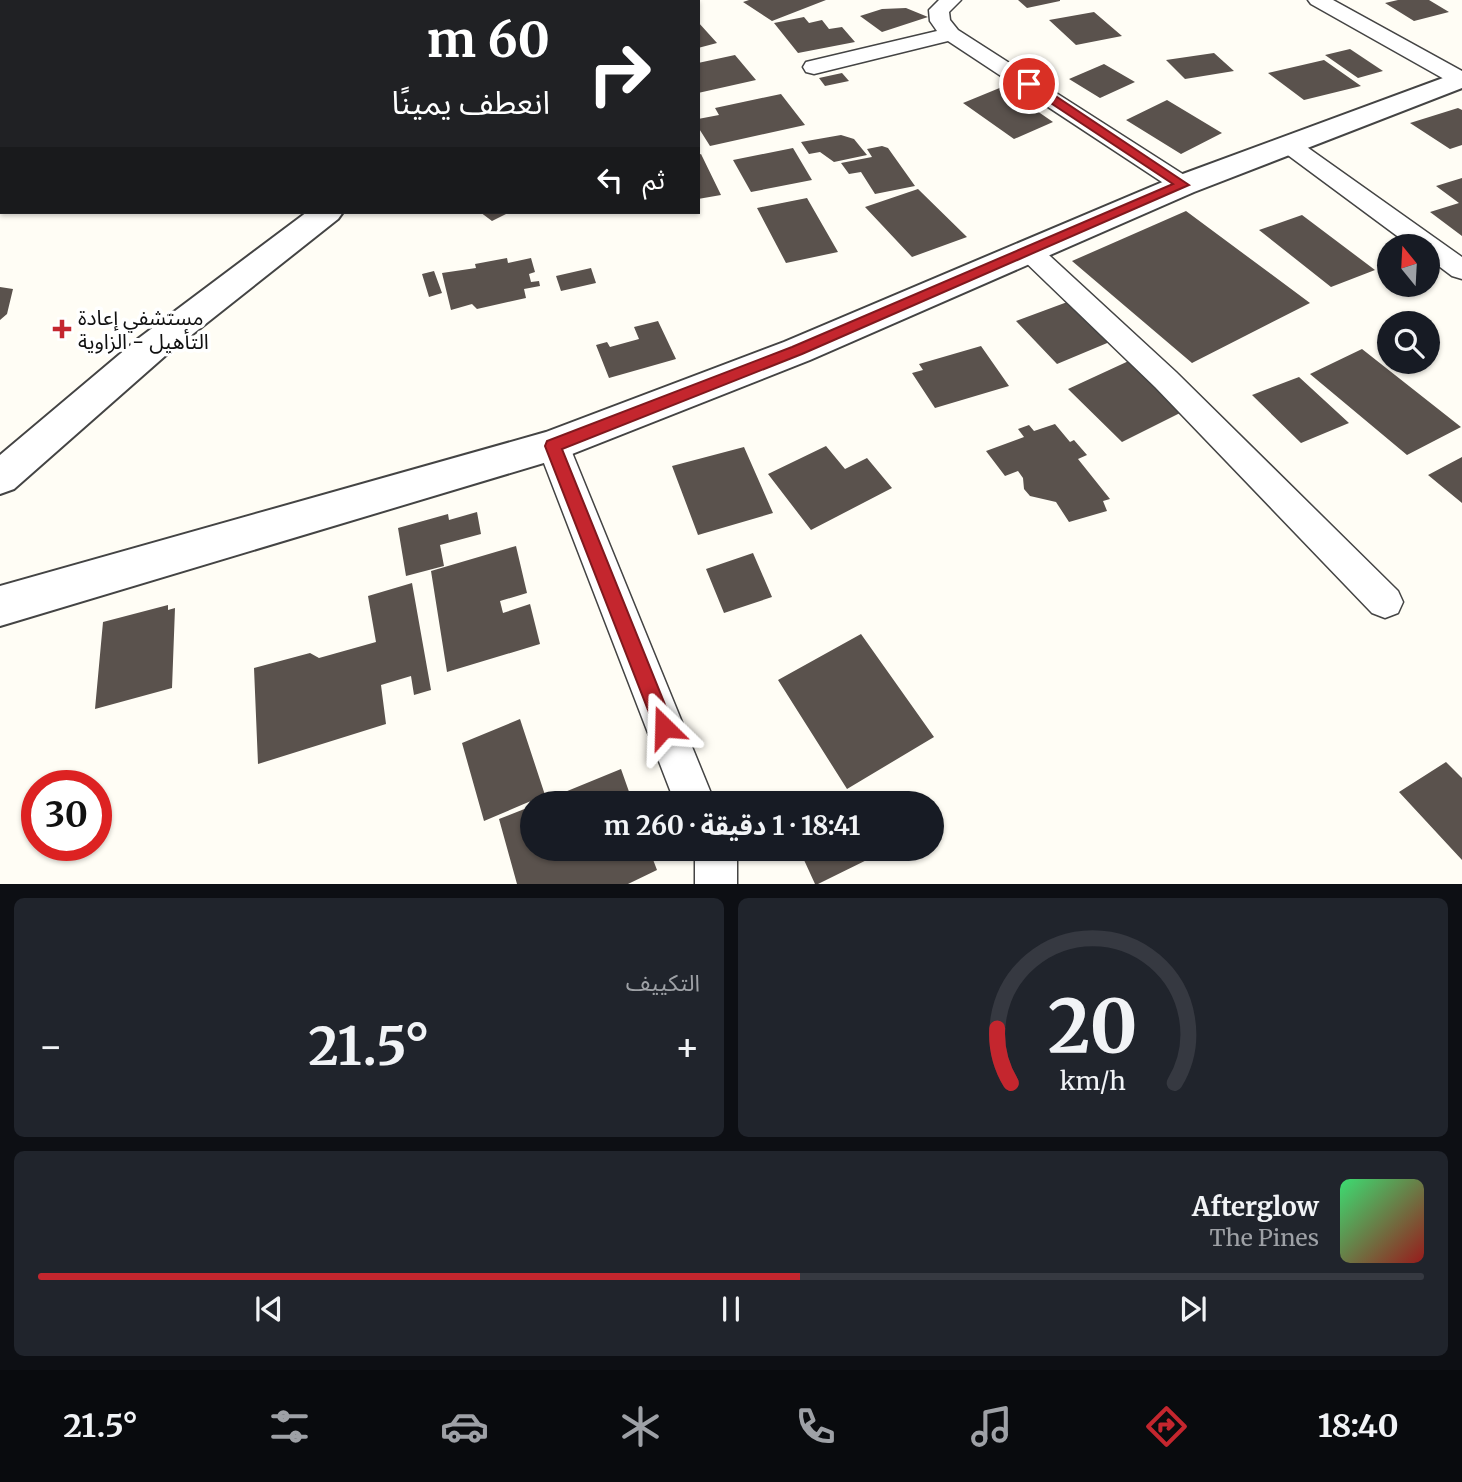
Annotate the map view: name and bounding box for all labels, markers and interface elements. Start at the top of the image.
text: 60 m [427,9,550,70]
icon: right [574,28,665,119]
pin [999,54,1059,114]
icon: arrive [1010,65,1048,103]
text: انعطف يمينًا [391,83,550,123]
icon: left [591,161,629,199]
text: ثم [643,163,665,196]
north arrow [1377,234,1440,298]
map controls [1377,234,1440,374]
place label: مستشفي إعادة التأهيل - الزاوية [78,304,209,355]
button: search [1377,311,1440,374]
marker: مستشفي إعادة التأهيل - الزاوية [52,319,72,339]
position arrow [627,690,701,764]
speed limit sign: 30 [21,770,112,861]
text: 18:41 · 1 دقيقة · 260 m [604,809,860,842]
text: التكييف [626,968,700,997]
text: 20 [1048,982,1138,1074]
text: 21.5° [308,1014,430,1079]
text: − [38,1023,63,1070]
text: + [675,1023,700,1070]
text: km/h [1060,1065,1126,1097]
text: Afterglow [1192,1190,1319,1223]
text: The Pines [1209,1223,1319,1252]
icon: previous [250,1290,288,1328]
icon: pause [712,1290,750,1328]
icon: next [1174,1290,1212,1328]
icon: filters [265,1402,314,1451]
icon: car [440,1402,489,1451]
icon: climate [616,1402,665,1451]
icon: phone [791,1402,840,1451]
icon: music [967,1402,1016,1451]
icon: directions [1142,1402,1191,1451]
text: 21.5° [63,1406,138,1446]
text: 18:40 [1318,1406,1399,1446]

